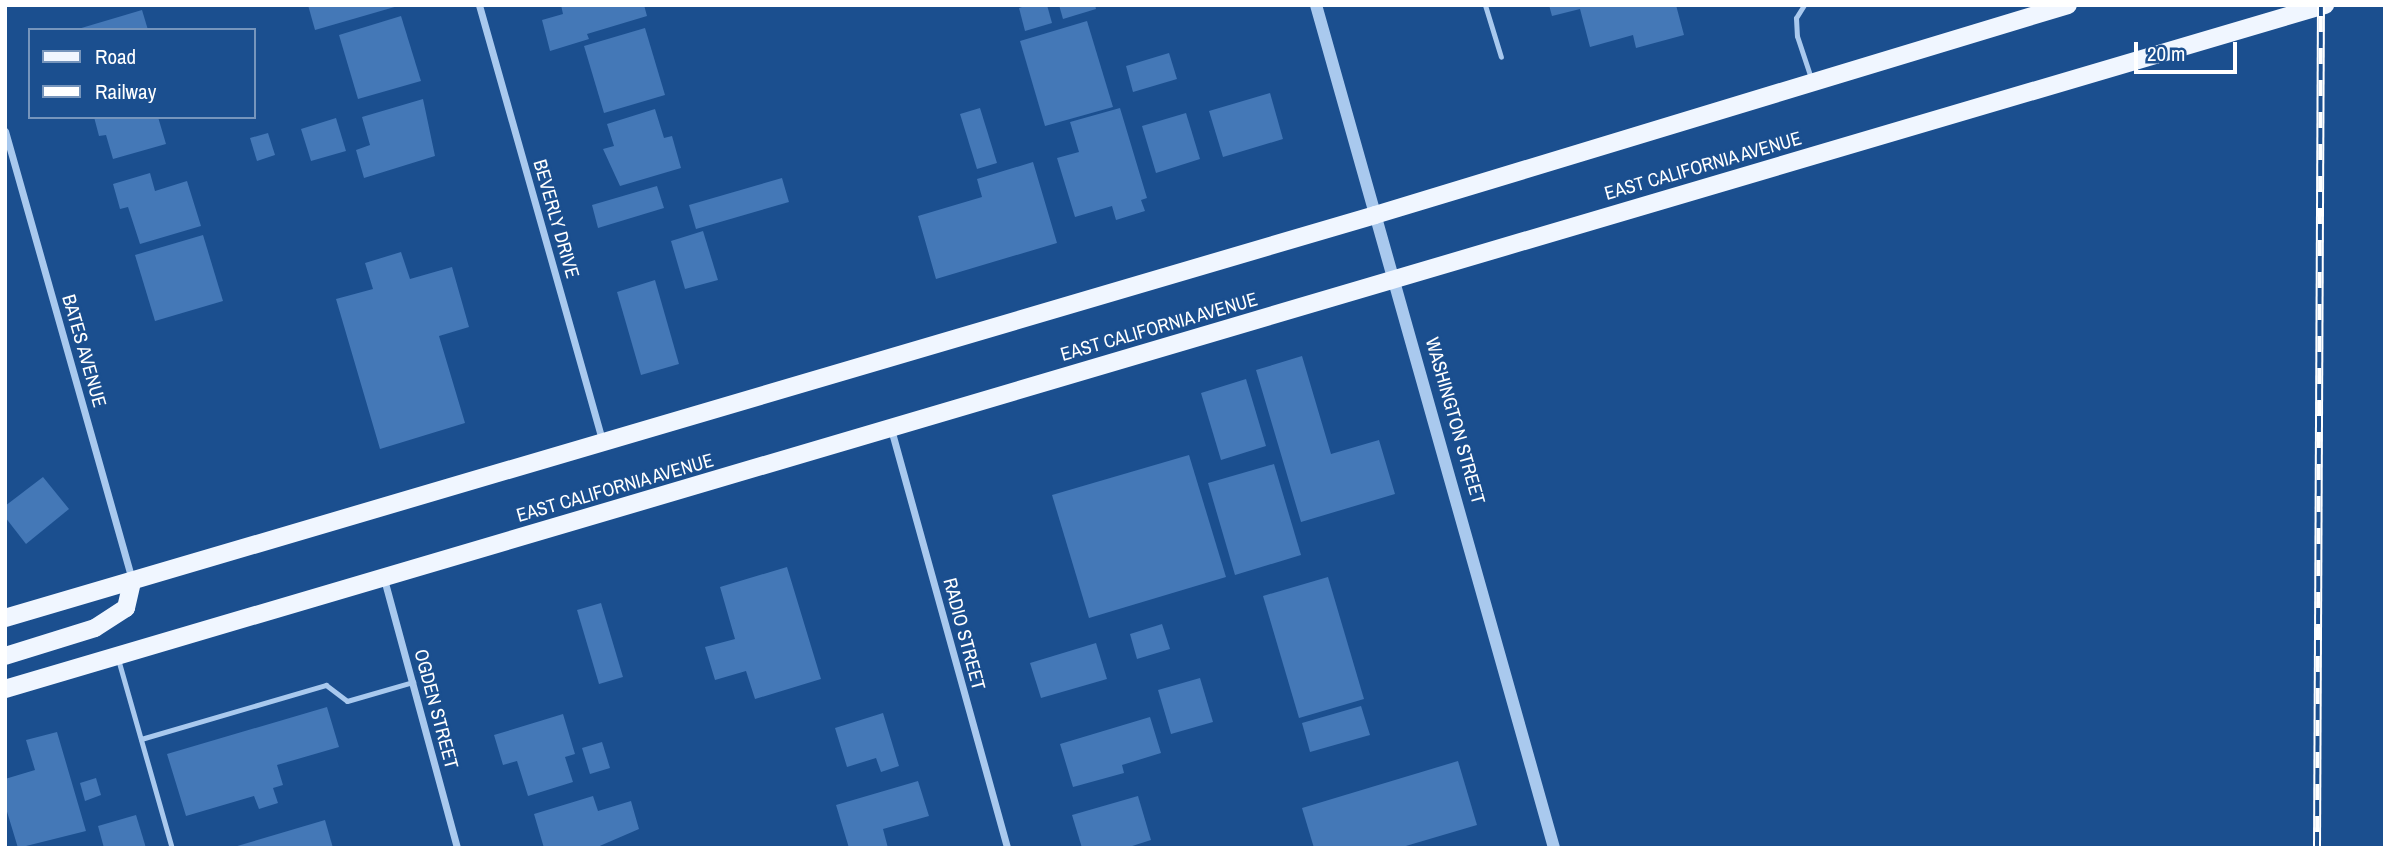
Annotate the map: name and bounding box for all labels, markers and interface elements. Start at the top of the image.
legend [28,28,256,119]
scale bar [2138,28,2241,72]
text: 20 m [2147,39,2185,68]
text: Road [95,42,136,71]
text: Railway [95,77,156,106]
street label: EAST CALIFORNIA AVENUE [1601,127,1805,205]
street label: BEVERLY DRIVE [528,157,584,281]
street label: EAST CALIFORNIA AVENUE [1057,288,1261,366]
street label: BATES AVENUE [57,292,111,410]
street label: WASHINGTON STREET [1420,335,1490,507]
street label: EAST CALIFORNIA AVENUE [513,449,717,527]
street label: RADIO STREET [938,575,990,693]
street label: OGDEN STREET [409,647,463,771]

